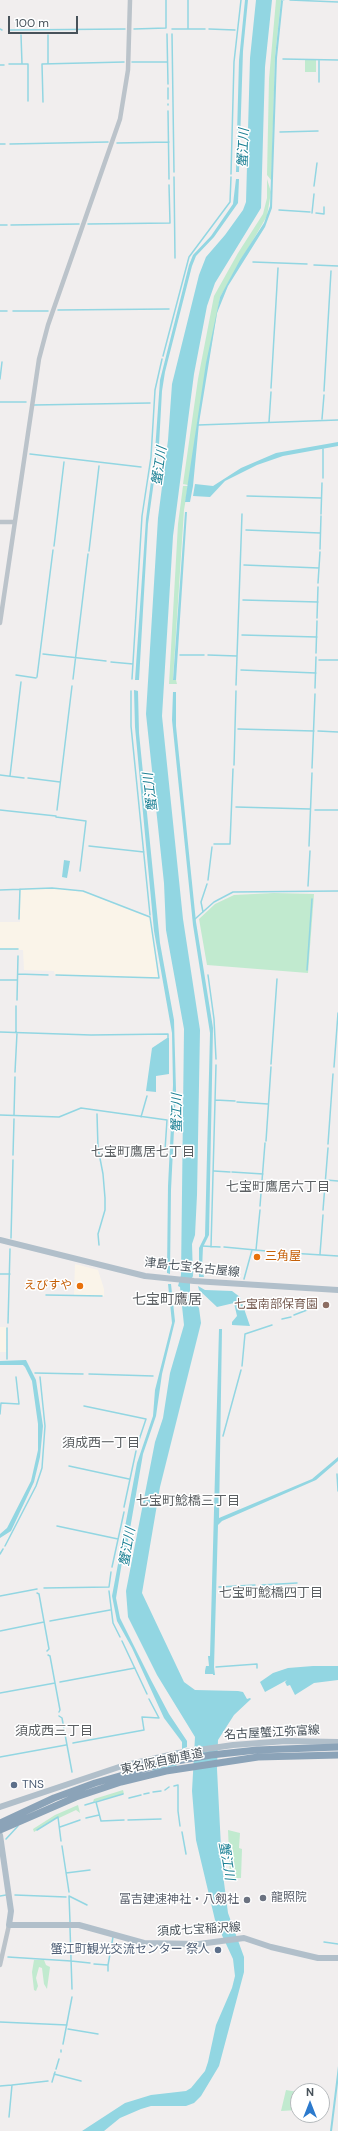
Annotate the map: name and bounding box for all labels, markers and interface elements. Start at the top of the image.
scale bar [10,8,80,34]
text: 100 m [15,15,49,31]
water label: 蟹江川 [236,128,252,168]
water label: 蟹江川 [150,446,170,486]
water label: 蟹江川 [141,772,161,812]
water label: 蟹江川 [170,1094,186,1132]
district label: 七宝町鷹居七丁目 [91,1145,195,1161]
district label: 七宝町鷹居六丁目 [226,1180,330,1196]
place label: 三角屋 [265,1250,301,1264]
marker: 三角屋 [252,1252,262,1262]
street label: 津島七宝名古屋線 [144,1256,240,1280]
place label: えびすや [24,1279,72,1293]
marker: えびすや [75,1281,85,1291]
district label: 七宝町鷹居 [132,1292,202,1308]
place label: 七宝南部保育園 [234,1298,318,1312]
marker: 七宝南部保育園 [321,1300,331,1310]
district label: 須成西一丁目 [62,1436,140,1452]
district label: 七宝町鯰橋三丁目 [136,1494,240,1510]
water label: 蟹江川 [117,1526,139,1568]
district label: 七宝町鯰橋四丁目 [219,1586,323,1602]
street label: 名古屋蟹江弥富線 [224,1723,320,1743]
district label: 須成西三丁目 [15,1724,93,1740]
street label: 東名阪自動車道 [119,1746,205,1778]
place label: TNS [22,1778,44,1792]
marker: TNS [9,1780,19,1790]
water label: 蟹江川 [215,1840,237,1882]
place label: 龍照院 [271,1891,307,1905]
place label: 冨吉建速神社・八剱社 [119,1893,239,1907]
marker: 龍照院 [258,1893,268,1903]
marker: 冨吉建速神社・八剱社 [242,1895,252,1905]
street label: 須成七宝稲沢線 [157,1921,241,1939]
place label: 蟹江町観光交流センター 祭人 [51,1943,210,1957]
marker: 蟹江町観光交流センター 祭人 [213,1945,223,1955]
north arrow [290,2083,330,2123]
text: N [306,2085,314,2099]

